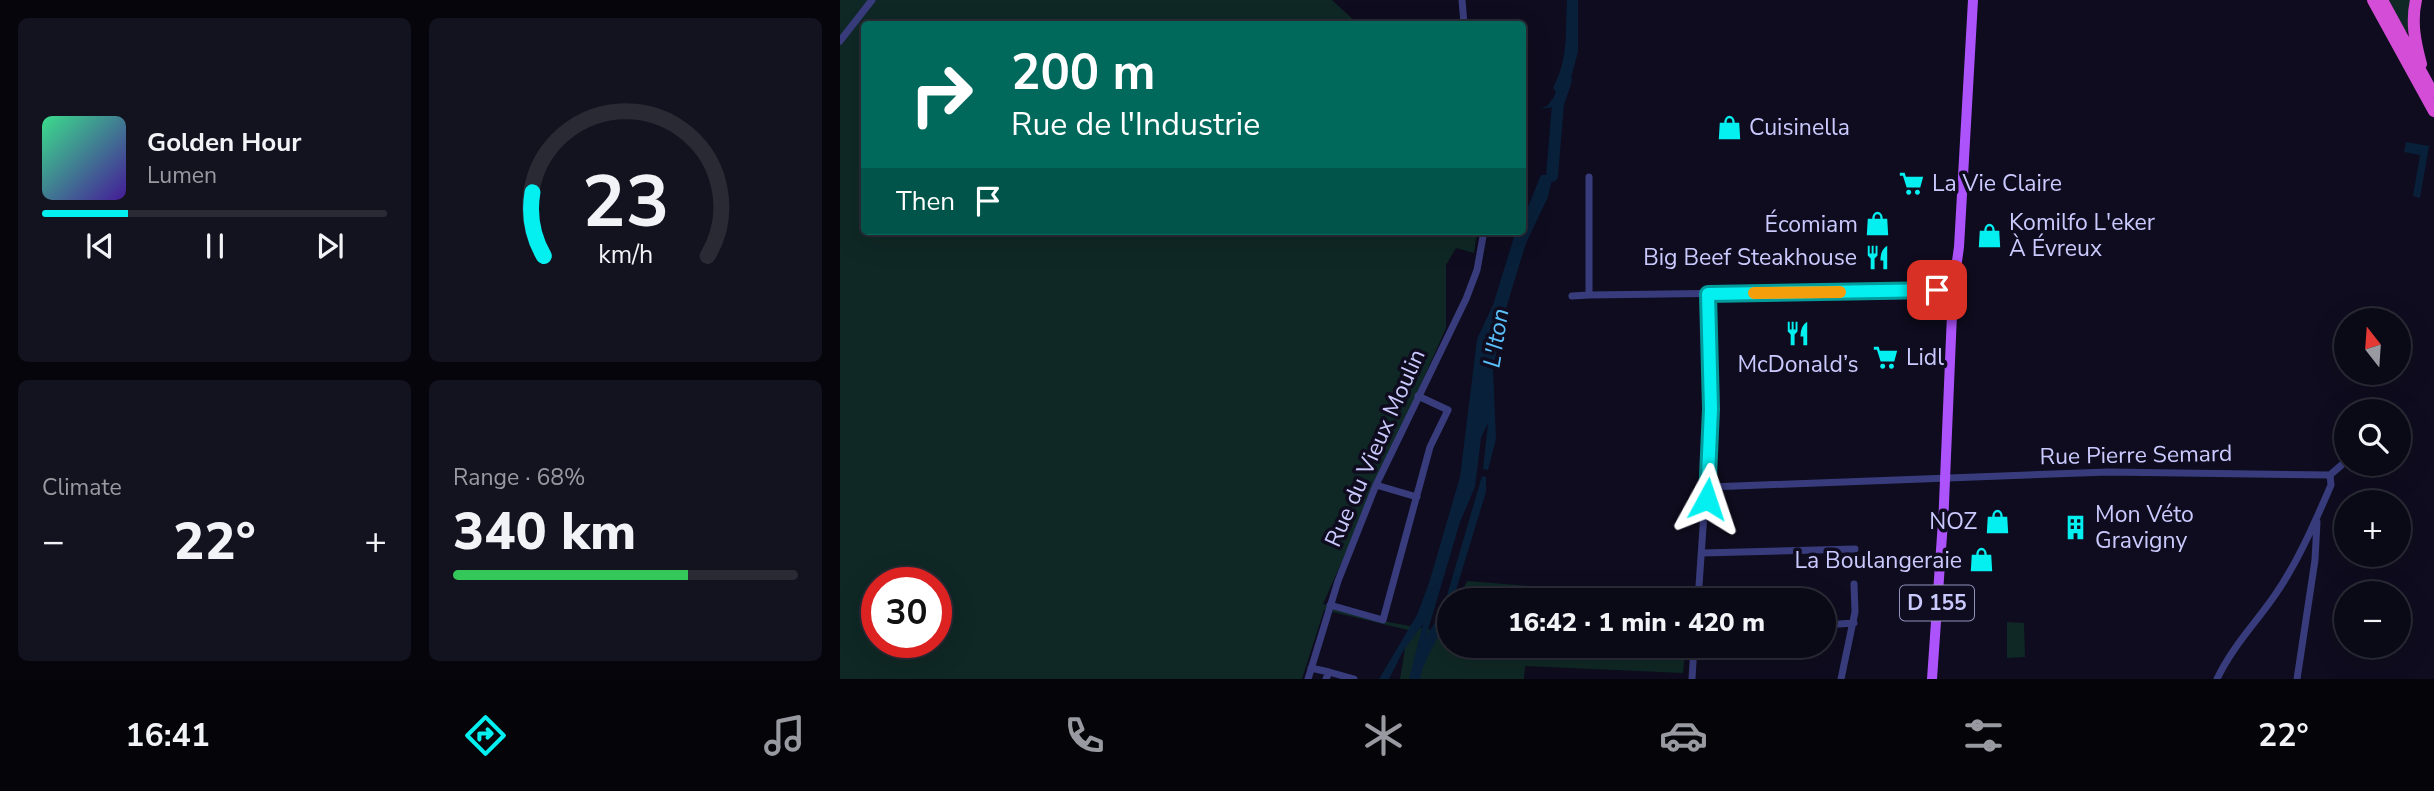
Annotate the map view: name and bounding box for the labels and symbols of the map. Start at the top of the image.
place label: Cuisinella [1749,112,1850,143]
shop icon: Cuisinella [1715,113,1743,141]
place label: La Vie Claire [1932,168,2062,199]
supermarket icon: La Vie Claire [1898,169,1926,197]
place label: Komilfo L'eker À Évreux [2009,207,2156,264]
place label: Écomiam [1765,209,1858,240]
shop icon: Écomiam [1864,210,1892,238]
shop icon: Komilfo L'eker À Évreux [1975,221,2003,249]
place label: Big Beef Steakhouse [1643,242,1857,273]
restaurant icon: Big Beef Steakhouse [1863,243,1891,271]
pin [1907,260,1967,320]
water label: L'Iton [1476,306,1516,370]
north arrow [2334,308,2412,385]
restaurant icon: McDonald’s [1784,320,1812,348]
place label: Lidl [1906,342,1944,373]
supermarket icon: Lidl [1872,343,1900,371]
street label: Rue du Vieux Moulin [1317,344,1433,552]
place label: McDonald’s [1737,349,1859,380]
street label: Rue Pierre Semard [2039,438,2233,472]
position arrow [1670,462,1744,536]
place label: Mon Véto Gravigny [2095,499,2194,556]
place label: NOZ [1929,506,1977,537]
shop icon: NOZ [1983,507,2011,535]
building icon: Mon Véto Gravigny [2061,513,2089,541]
place label: La Boulangeraie [1795,545,1962,576]
shop icon: La Boulangeraie [1968,546,1996,574]
speed limit sign: 30 [861,567,952,658]
road number: D 155 [1900,586,1974,620]

